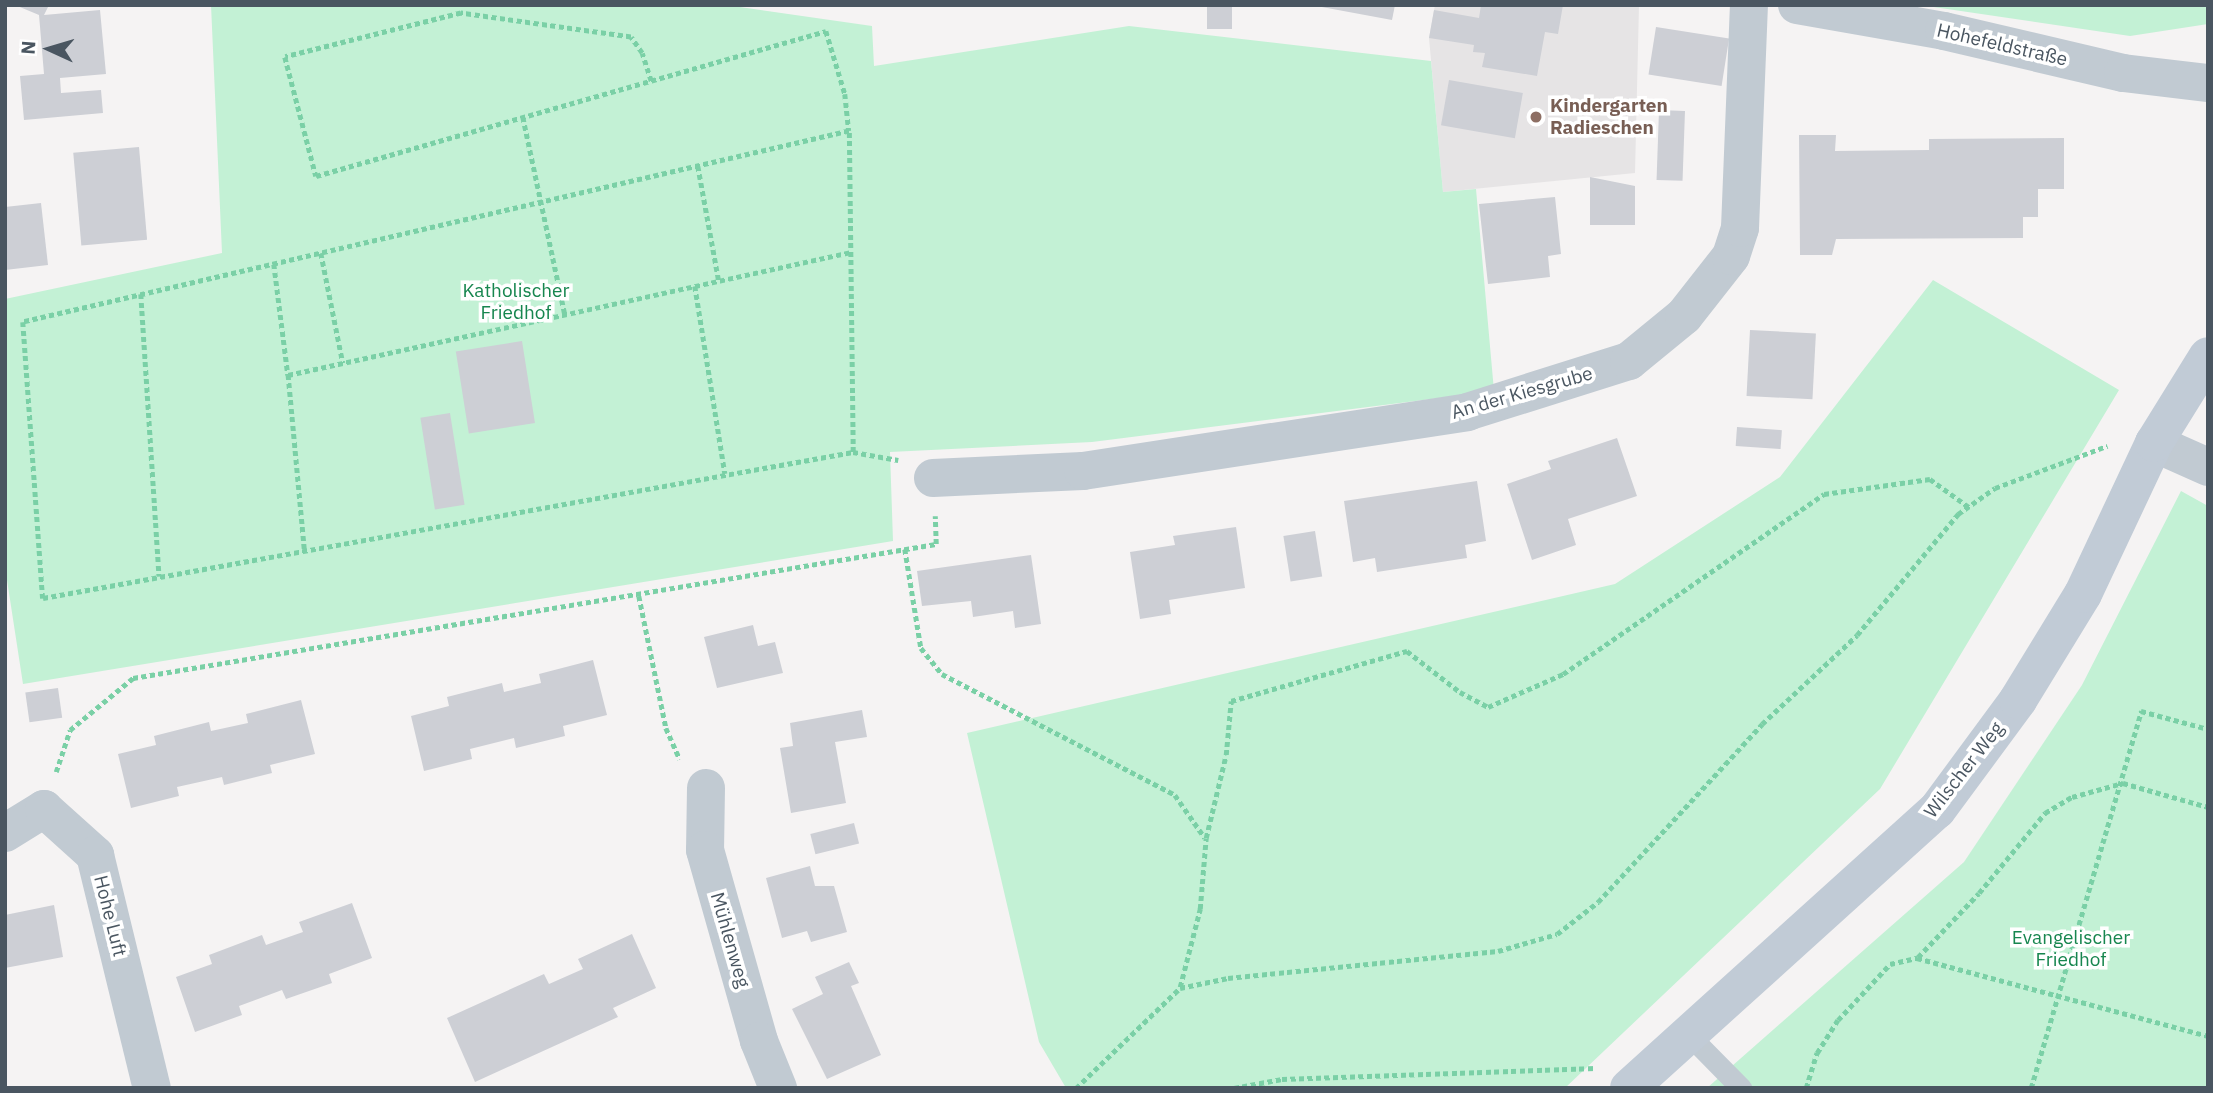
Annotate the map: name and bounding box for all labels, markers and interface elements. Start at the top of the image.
north arrow [14,14,84,84]
street label: Hohefeldstraße [1934,19,2070,71]
text: N [16,40,41,55]
place label: Kindergarten Radieschen [1550,95,1668,139]
marker: Kindergarten Radieschen [1528,109,1544,125]
park label: Katholischer Friedhof [463,280,569,324]
street label: An der Kiesgrube [1449,362,1595,424]
street label: Wilscher Weg [1919,717,2009,823]
street label: Hohe Luft [89,873,131,959]
street label: Mühlenweg [705,890,755,990]
park label: Evangelischer Friedhof [2012,927,2130,971]

